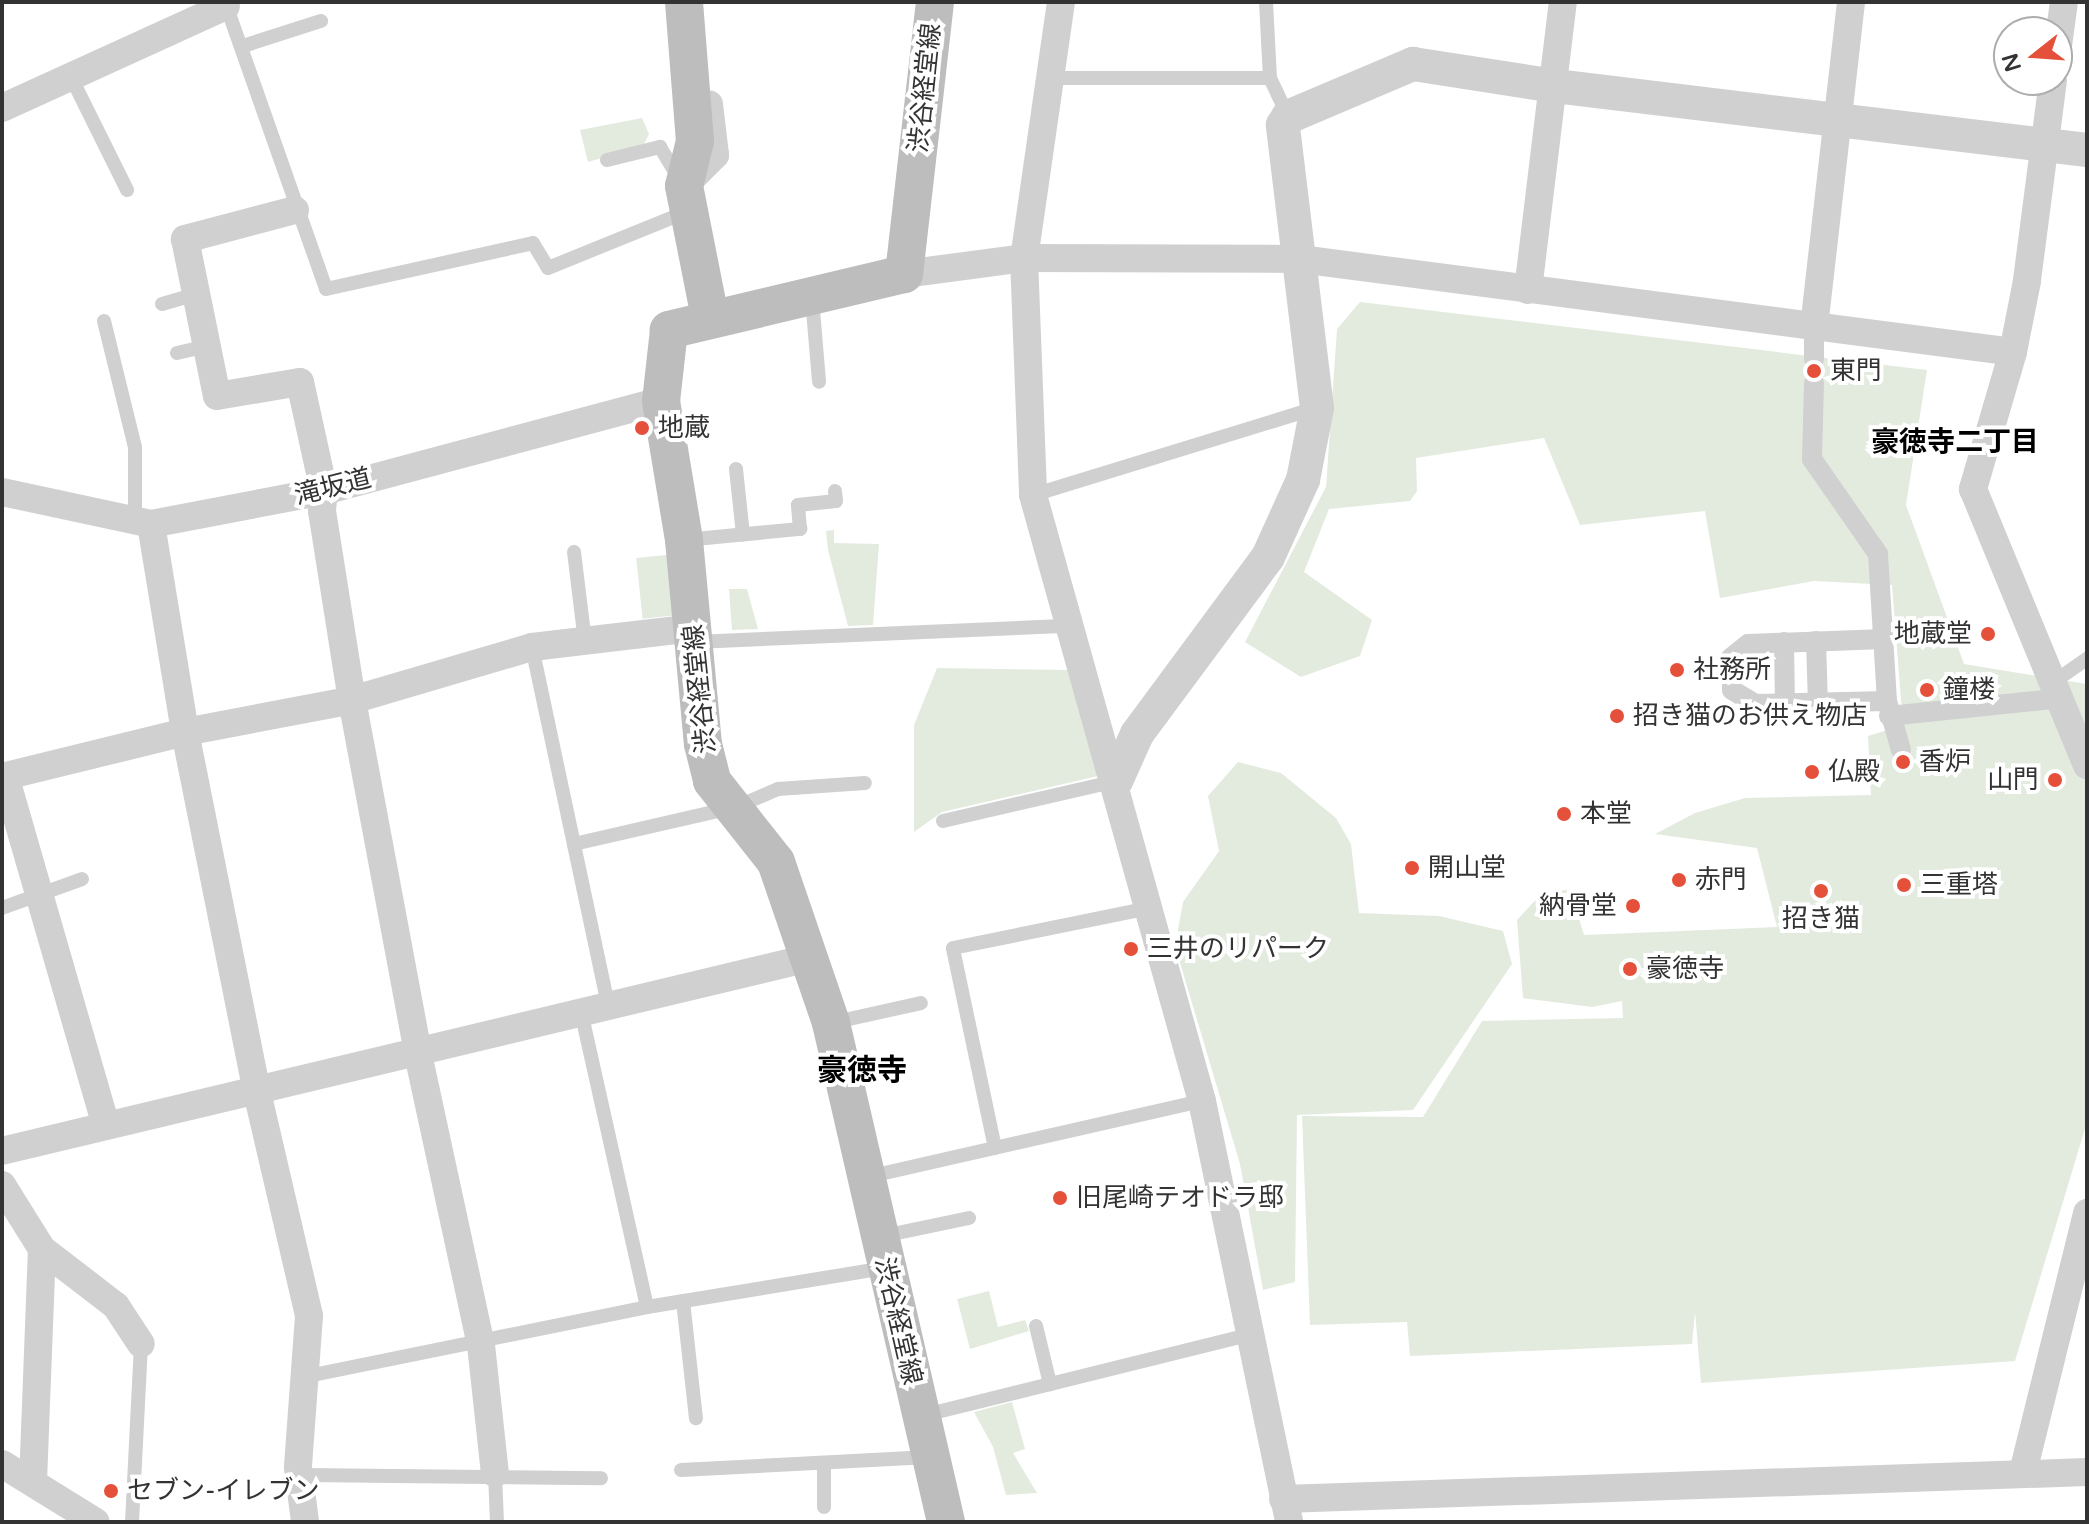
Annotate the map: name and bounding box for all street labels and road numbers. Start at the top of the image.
street label: 渋谷経堂線 [903,22,947,154]
street label: 滝坂道 [291,462,375,512]
street label: 渋谷経堂線 [678,623,722,755]
street label: 渋谷経堂線 [868,1254,928,1388]

